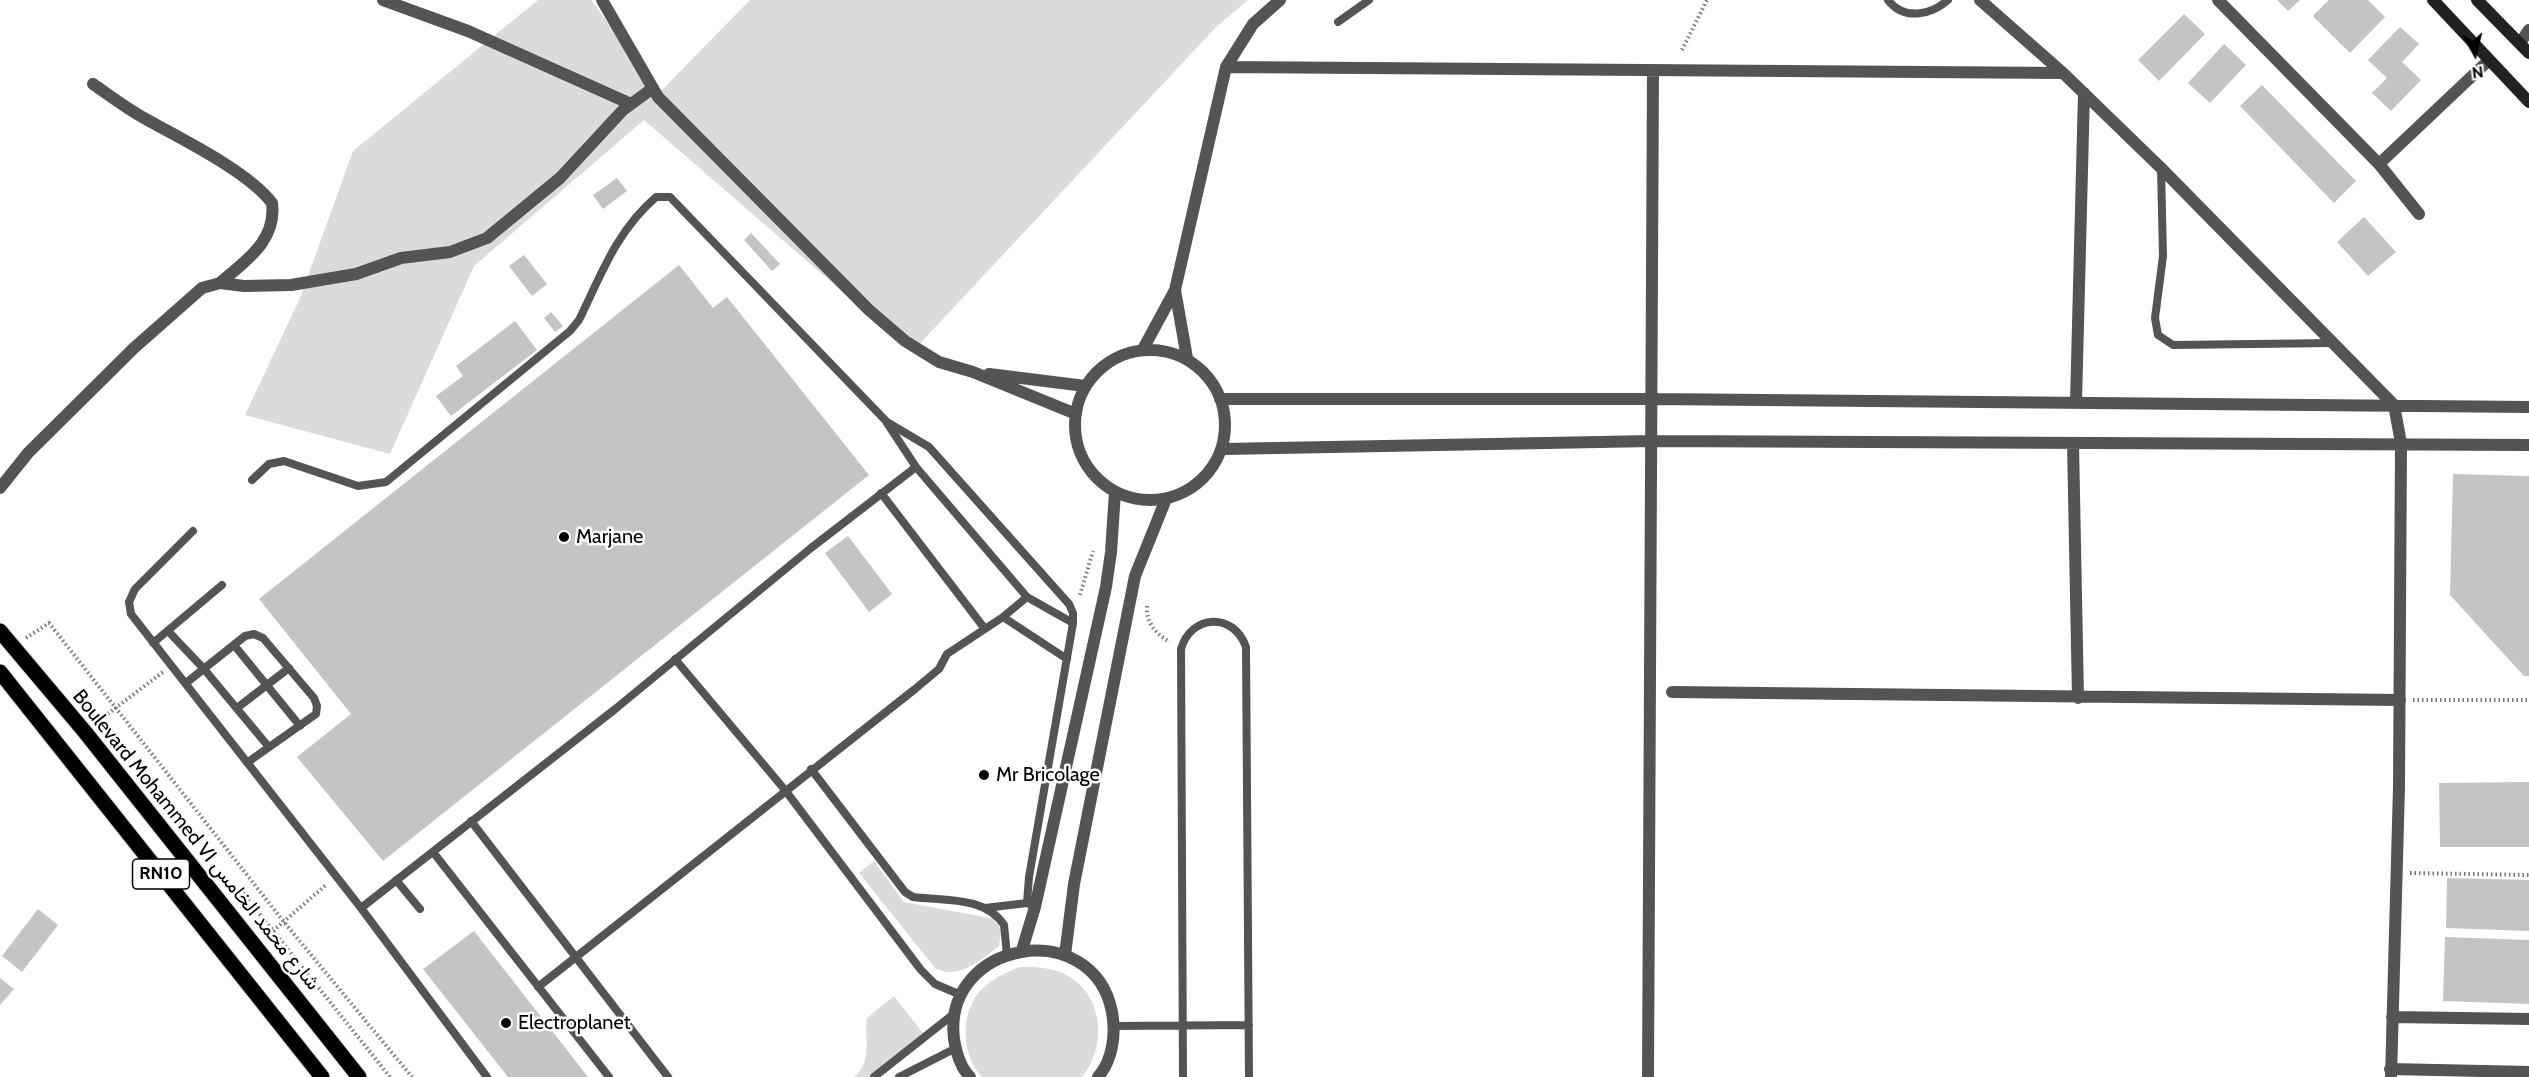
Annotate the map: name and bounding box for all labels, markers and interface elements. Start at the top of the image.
north arrow [2445,24,2505,84]
text: N [2471,62,2484,83]
place label: Marjane [576,525,643,549]
marker: Marjane [557,530,571,544]
street label: Boulevard Mohammed VI شارع محمد الخامس [67,685,325,995]
place label: Mr Bricolage [996,763,1100,787]
marker: Mr Bricolage [977,768,991,782]
road number: RN10 [132,859,190,889]
place label: Electroplanet [518,1011,630,1035]
marker: Electroplanet [499,1016,513,1030]

